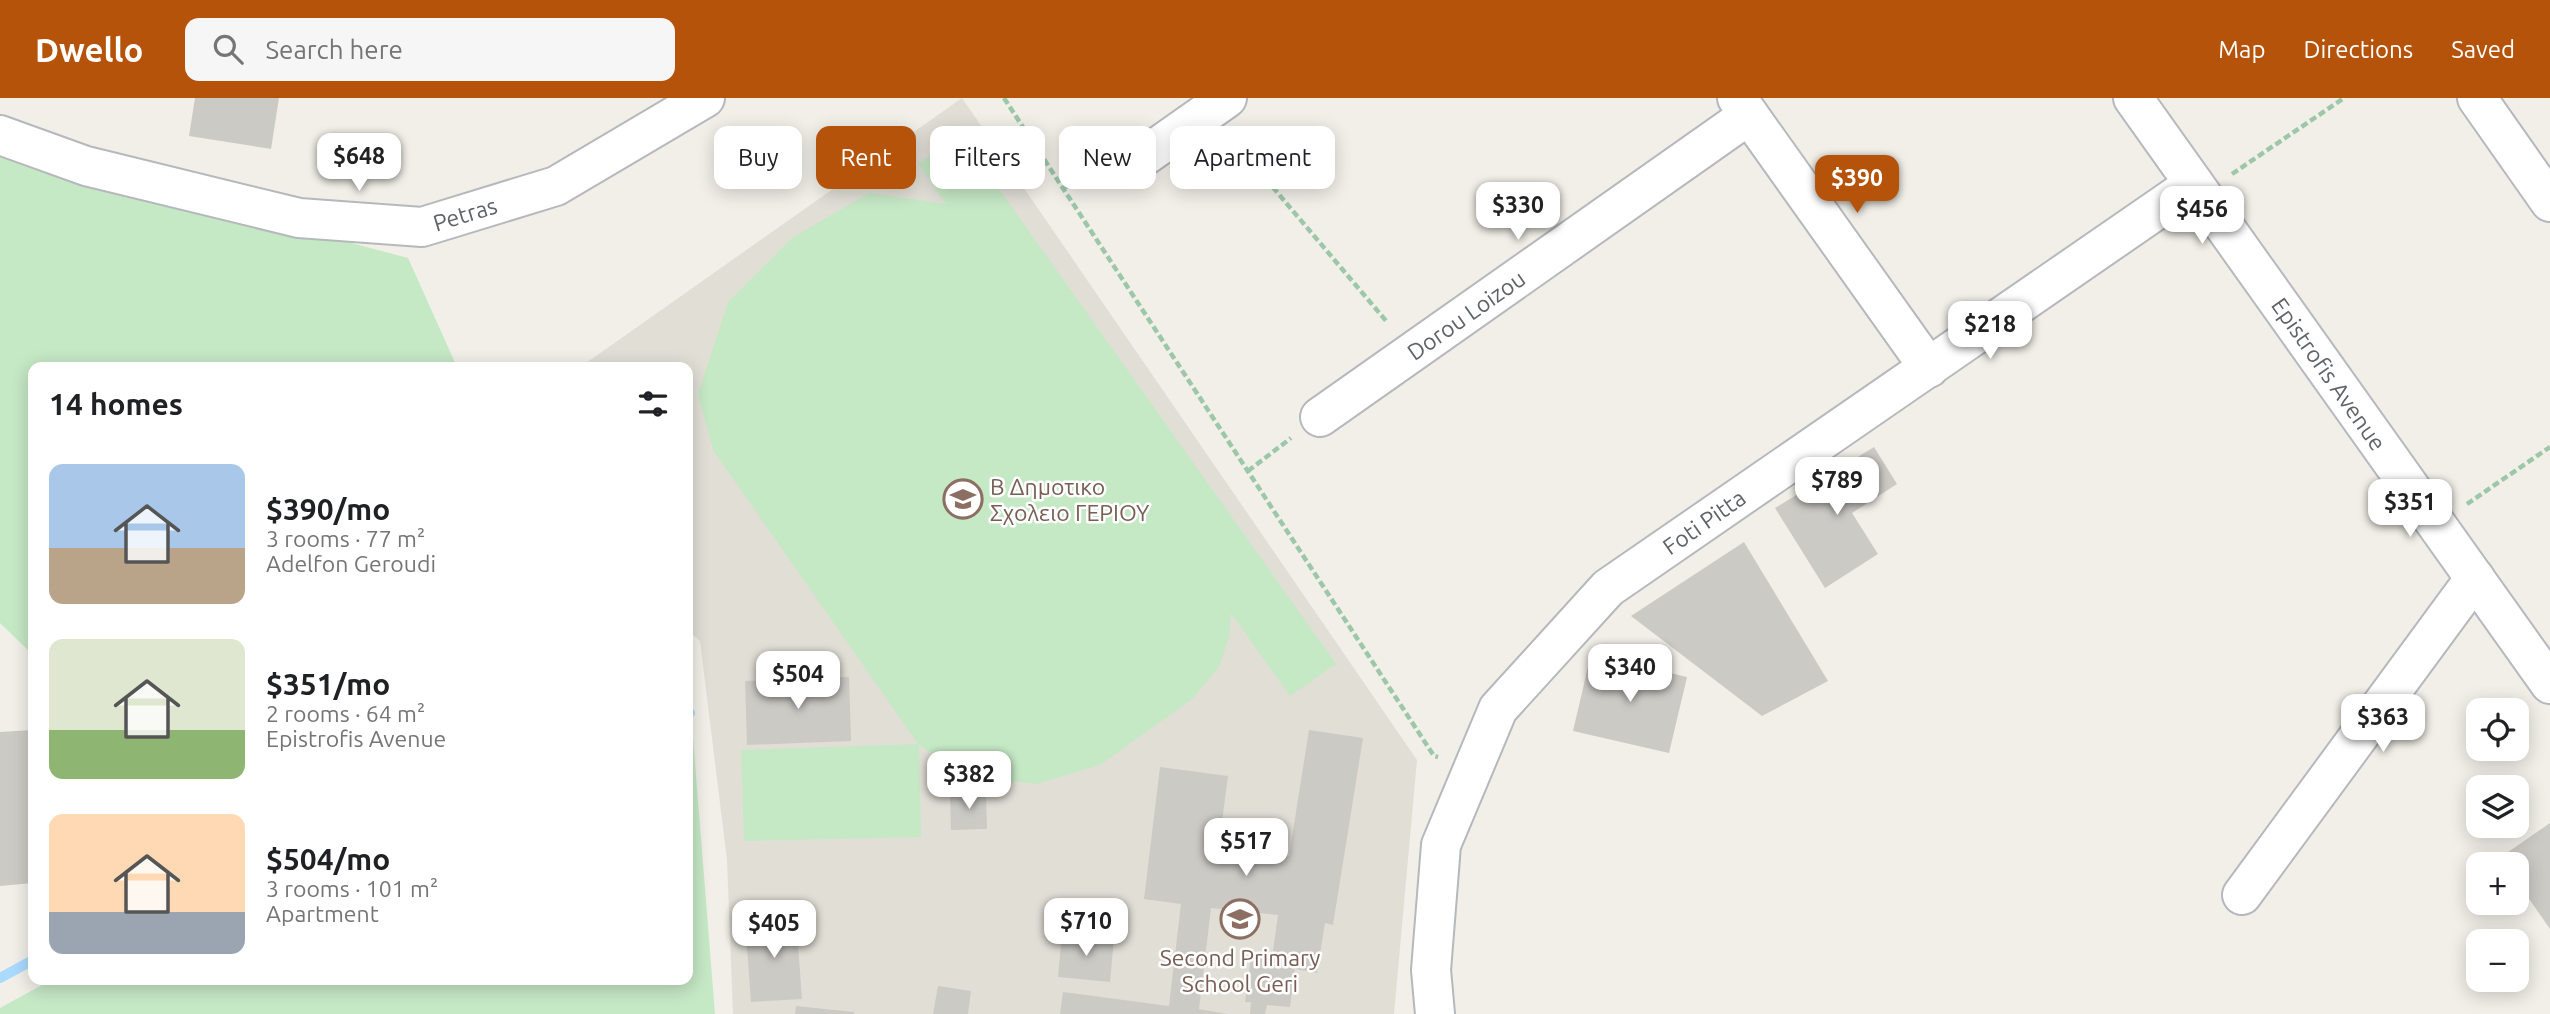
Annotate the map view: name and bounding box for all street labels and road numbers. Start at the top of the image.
street label: Petras [430,192,500,236]
street label: Dorou Loizou [1402,265,1530,365]
street label: Epistrofis Avenue [2267,293,2391,455]
street label: Foti Pitta [1658,485,1750,559]

